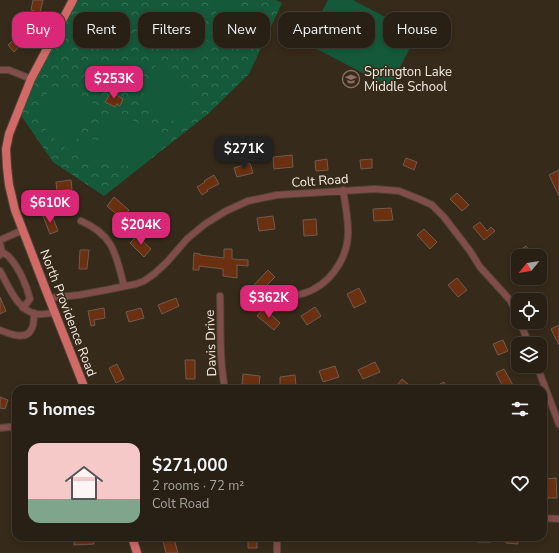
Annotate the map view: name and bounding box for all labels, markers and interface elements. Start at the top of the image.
chip: Buy [12,12,65,48]
chip: Rent [73,12,130,48]
chip: Filters [138,12,205,48]
chip: New [213,12,270,48]
chip: Apartment [278,12,375,48]
chip: House [383,12,451,48]
place label: Springton Lake Middle School [364,63,452,96]
pin: $253K [86,66,142,100]
school or university icon: Springton Lake Middle School [341,69,361,89]
text: $253K [94,70,134,88]
pin: $271K [216,136,272,170]
text: $271K [224,140,264,158]
street label: Colt Road [291,170,349,192]
pin: $610K [22,190,78,224]
text: $610K [30,194,70,212]
pin: $204K [113,212,169,246]
text: $204K [121,216,161,234]
street label: North Providence Road [35,247,101,379]
north arrow [511,249,547,285]
map controls [511,249,547,373]
pin: $362K [241,285,297,319]
text: $362K [249,289,289,307]
button: locate [511,293,547,329]
street label: Davis Drive [201,309,221,377]
button: layers [511,337,547,373]
text: 5 homes [28,398,95,421]
icon: filters [509,398,531,420]
text: $271,000 [152,454,228,477]
icon: home [60,459,108,507]
icon: heart [509,472,531,494]
text: 2 rooms · 72 m² [152,477,244,495]
text: Colt Road [152,495,209,513]

